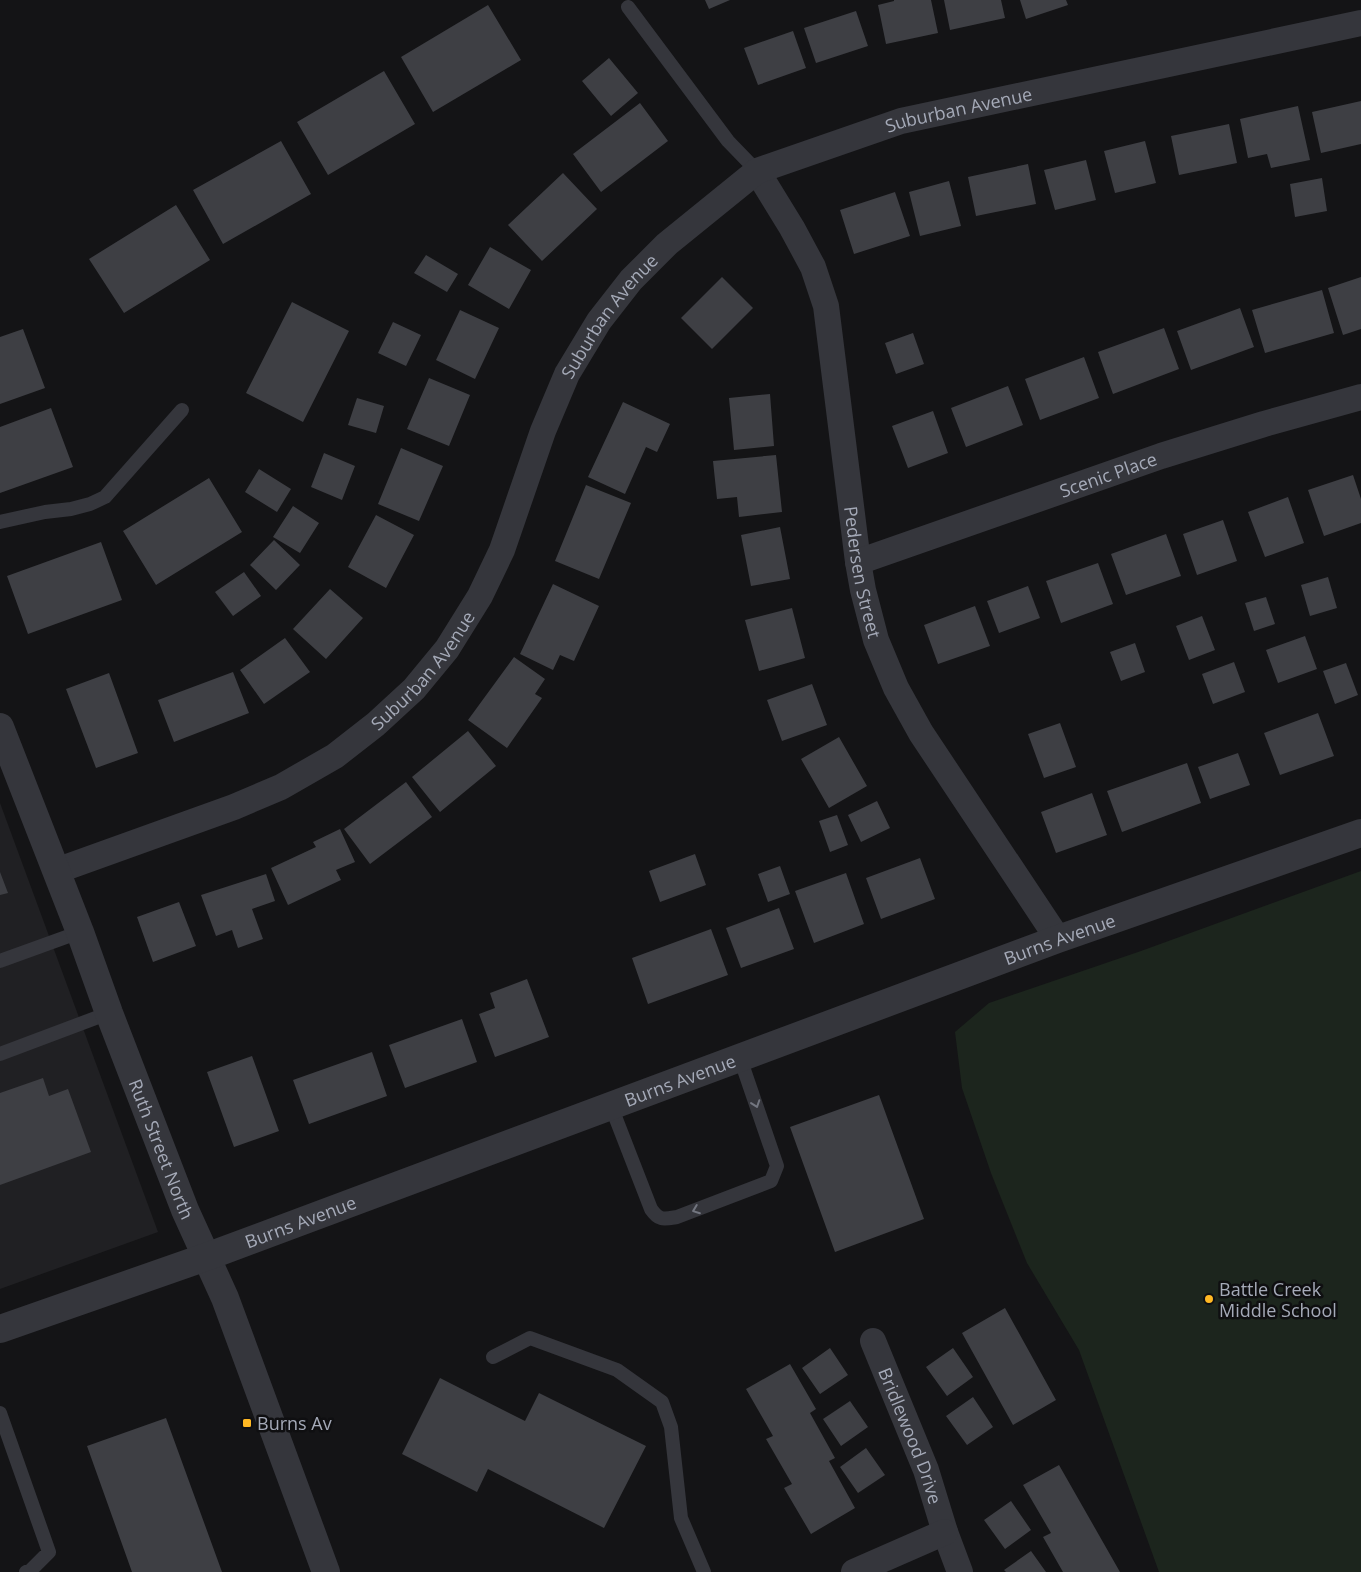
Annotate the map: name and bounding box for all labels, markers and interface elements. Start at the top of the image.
street label: Suburban Avenue [882,81,1034,138]
street label: Suburban Avenue [555,248,663,383]
street label: Scenic Place [1056,446,1160,503]
street label: Pedersen Street [839,505,887,641]
street label: Suburban Avenue [365,606,480,735]
street label: Burns Avenue [1000,908,1119,970]
street label: Burns Avenue [621,1048,739,1112]
street label: Ruth Street North [124,1076,200,1223]
one-way arrow [750,1099,760,1108]
street label: Burns Avenue [241,1190,359,1253]
one-way arrow [692,1204,701,1214]
place label: Battle Creek Middle School [1219,1277,1337,1322]
marker: Battle Creek Middle School [1203,1293,1215,1305]
street label: Bridlewood Drive [873,1364,948,1507]
place label: Burns Av [257,1411,332,1435]
marker: Burns Av [241,1417,253,1429]

